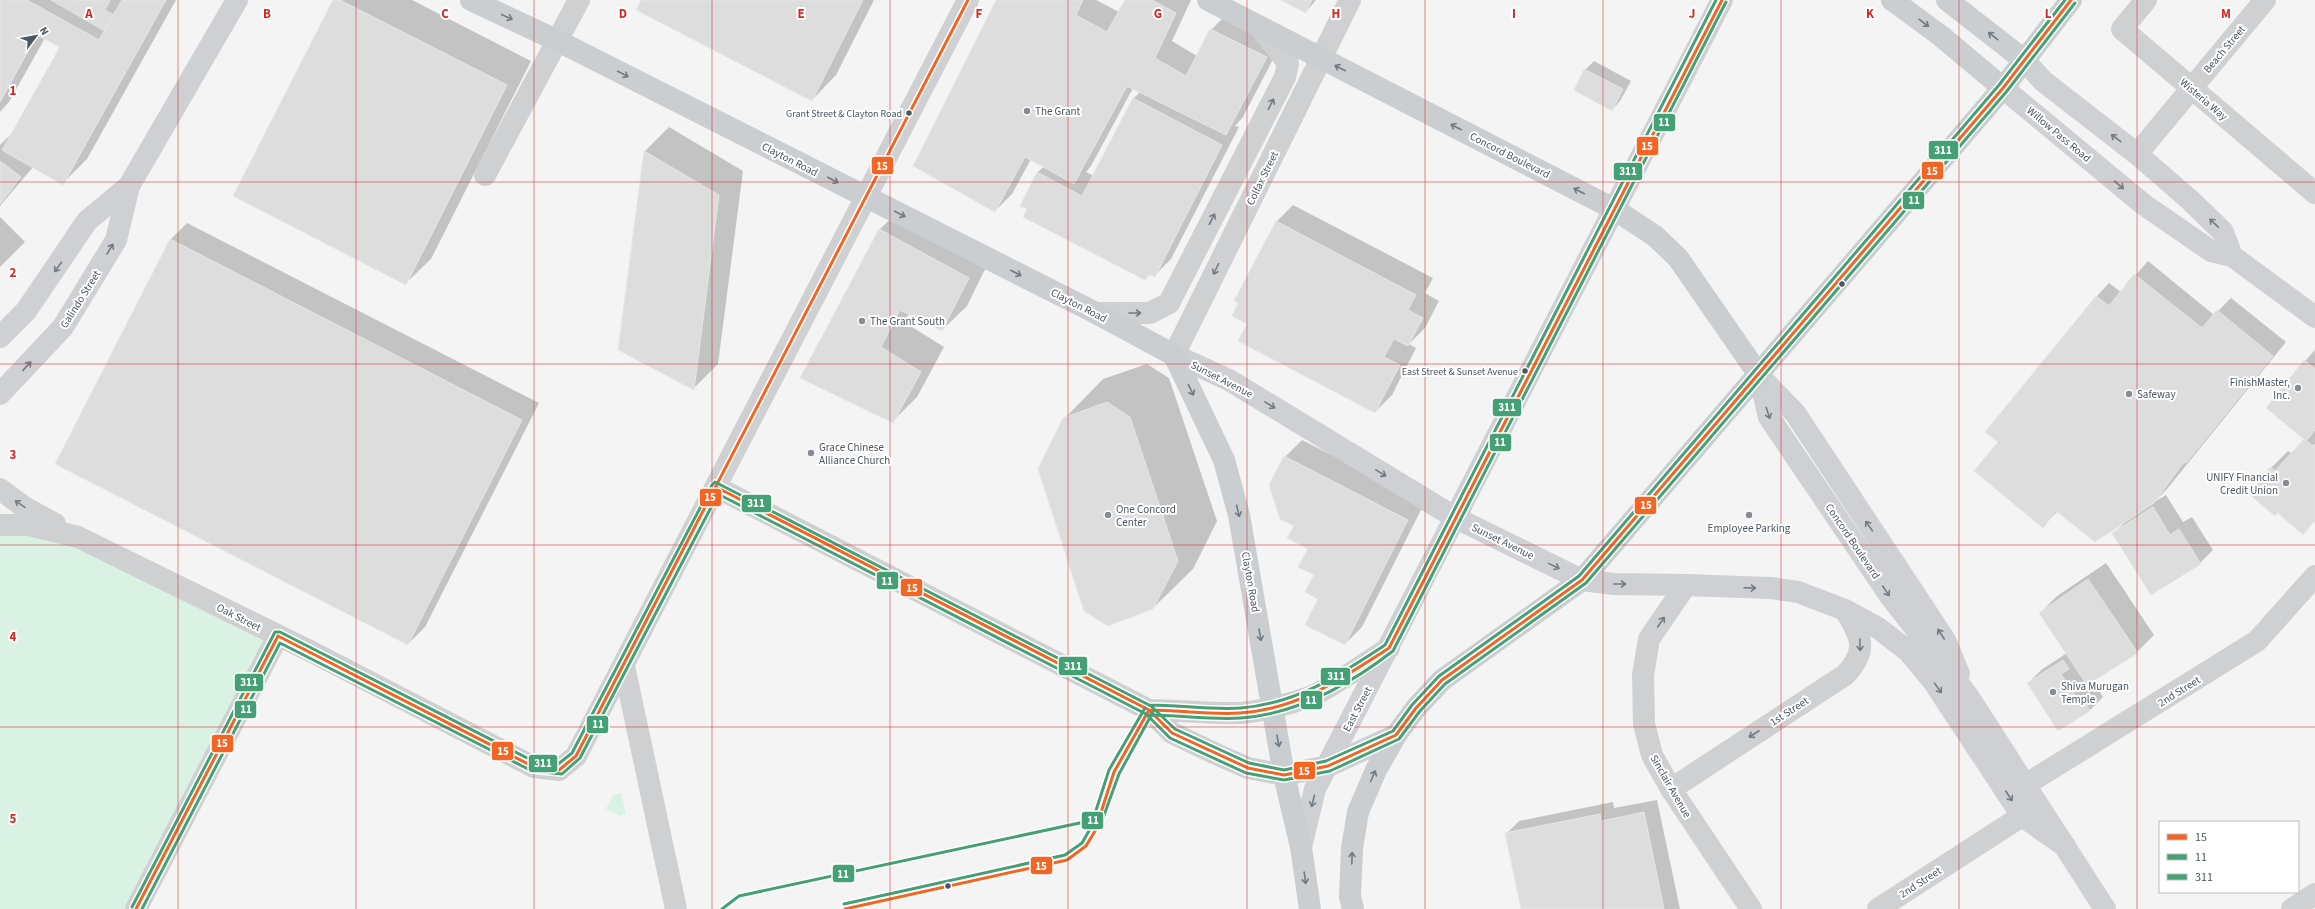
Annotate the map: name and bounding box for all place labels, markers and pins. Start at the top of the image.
place label: The Grant [1035,104,1080,119]
marker: The Grant [1022,106,1032,116]
place label: Grant Street & Clayton Road [786,107,902,121]
marker: Grant Street & Clayton Road [904,108,914,118]
unlabelled marker [1837,279,1847,289]
place label: The Grant South [870,314,945,329]
marker: The Grant South [857,316,867,326]
place label: East Street & Sunset Avenue [1402,365,1518,379]
marker: East Street & Sunset Avenue [1520,366,1530,376]
place label: FinishMaster, Inc. [2230,375,2290,403]
marker: FinishMaster, Inc. [2293,383,2303,393]
place label: Safeway [2137,387,2176,402]
marker: Safeway [2124,389,2134,399]
place label: Grace Chinese Alliance Church [819,440,890,468]
marker: Grace Chinese Alliance Church [806,448,816,458]
place label: UNIFY Financial Credit Union [2206,470,2278,498]
marker: UNIFY Financial Credit Union [2281,478,2291,488]
place label: One Concord Center [1116,502,1176,530]
marker: One Concord Center [1103,510,1113,520]
marker: Employee Parking [1744,510,1754,520]
place label: Employee Parking [1708,521,1791,536]
place label: Shiva Murugan Temple [2061,679,2129,707]
marker: Shiva Murugan Temple [2048,687,2058,697]
unlabelled marker [943,881,953,891]

